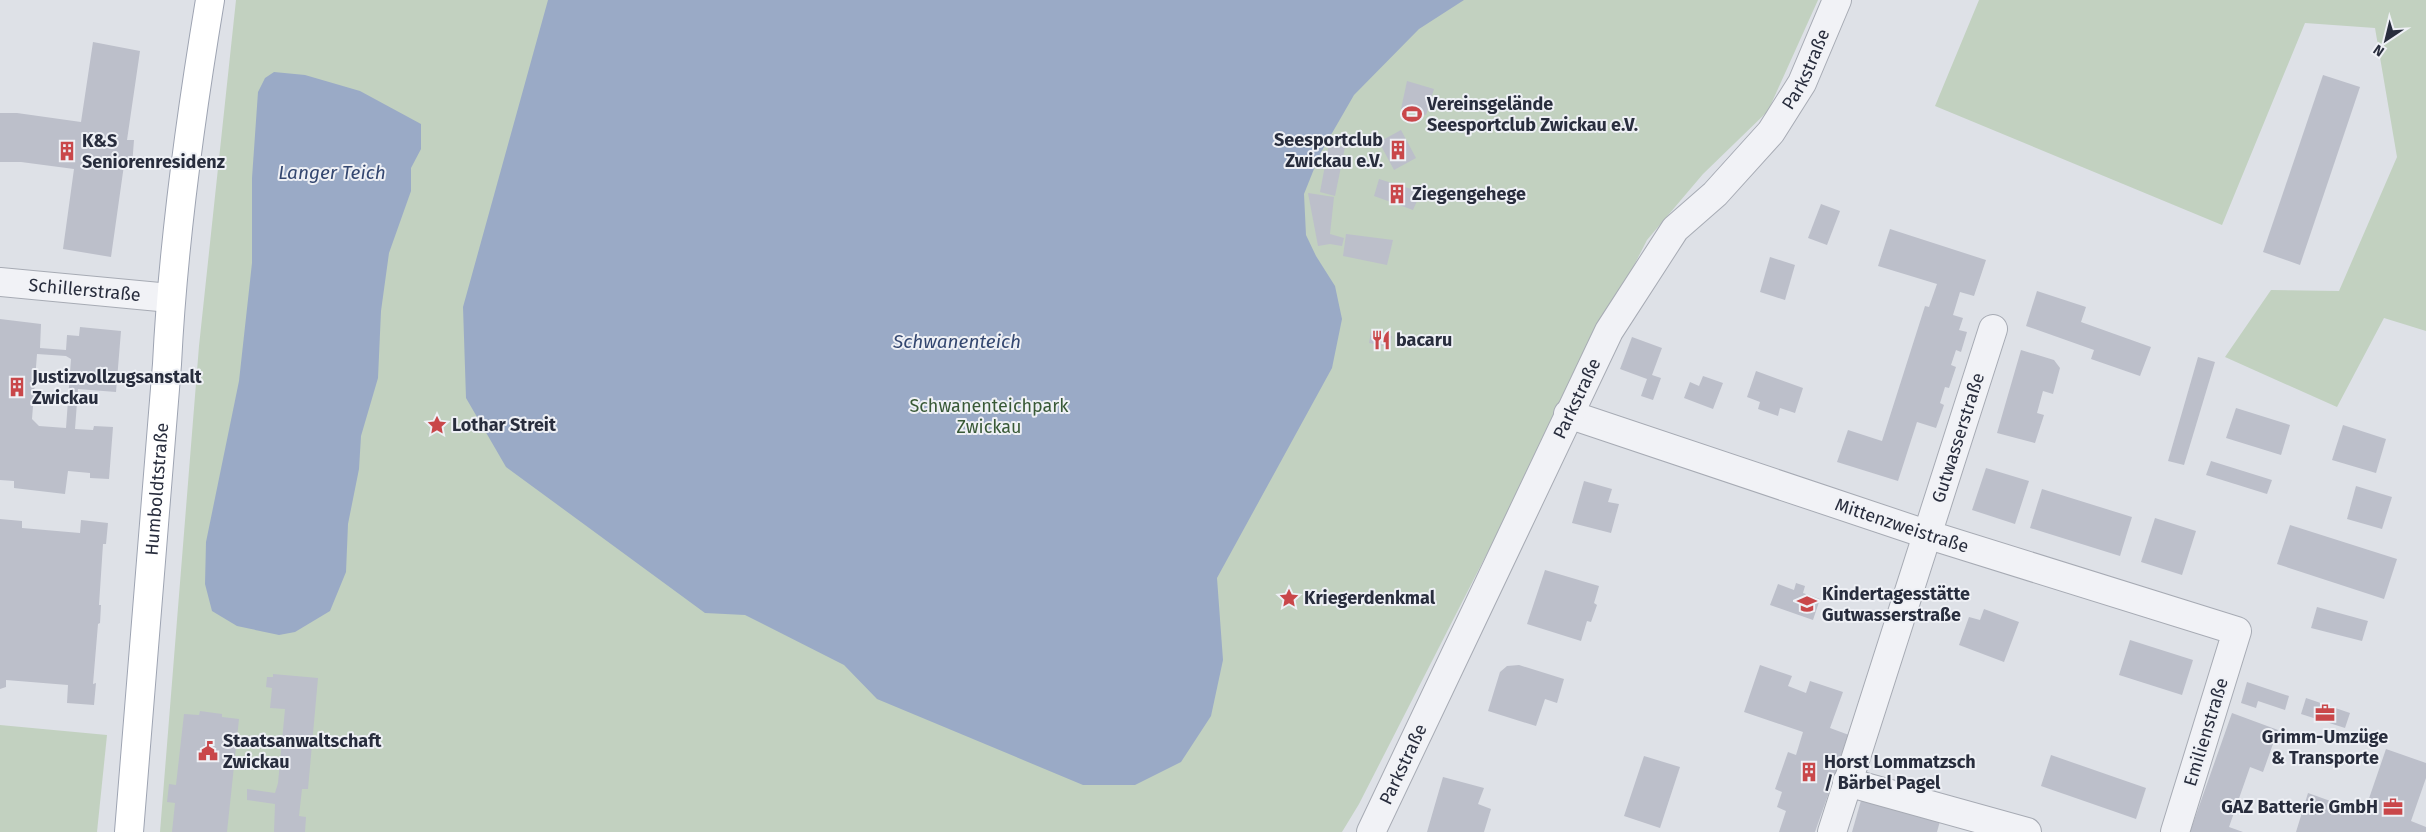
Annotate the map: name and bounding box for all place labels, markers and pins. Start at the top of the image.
place label: Vereinsgelände Seesportclub Zwickau e.V. [1426,93,1638,136]
sports icon: Vereinsgelände Seesportclub Zwickau e.V. [1401,103,1423,125]
place label: Seesportclub Zwickau e.V. [1274,129,1383,172]
place label: K&S Seniorenresidenz [82,130,225,173]
building icon: Seesportclub Zwickau e.V. [1387,139,1409,161]
building icon: K&S Seniorenresidenz [56,140,78,162]
building icon: Ziegengehege [1386,183,1408,205]
place label: Ziegengehege [1412,183,1526,205]
restaurant icon: bacaru [1370,329,1392,351]
place label: bacaru [1396,329,1452,351]
place label: Justizvollzugsanstalt Zwickau [31,366,203,409]
building icon: Justizvollzugsanstalt Zwickau [6,376,28,398]
place icon: Lothar Streit [426,414,448,436]
place label: Lothar Streit [452,414,557,436]
place label: Kindertagesstätte Gutwasserstraße [1822,583,1970,626]
place icon: Kriegerdenkmal [1278,587,1300,609]
place label: Kriegerdenkmal [1304,587,1436,609]
school or university icon: Kindertagesstätte Gutwasserstraße [1796,593,1818,615]
office icon: Grimm-Umzüge & Transporte [2314,702,2336,724]
place label: Grimm-Umzüge & Transporte [2262,726,2388,769]
place label: Staatsanwaltschaft Zwickau [223,730,383,773]
public building icon: Staatsanwaltschaft Zwickau [197,740,219,762]
place label: Horst Lommatzsch / Bärbel Pagel [1824,751,1976,794]
building icon: Horst Lommatzsch / Bärbel Pagel [1798,761,1820,783]
place label: GAZ Batterie GmbH [2221,796,2378,818]
office icon: GAZ Batterie GmbH [2382,796,2404,818]

